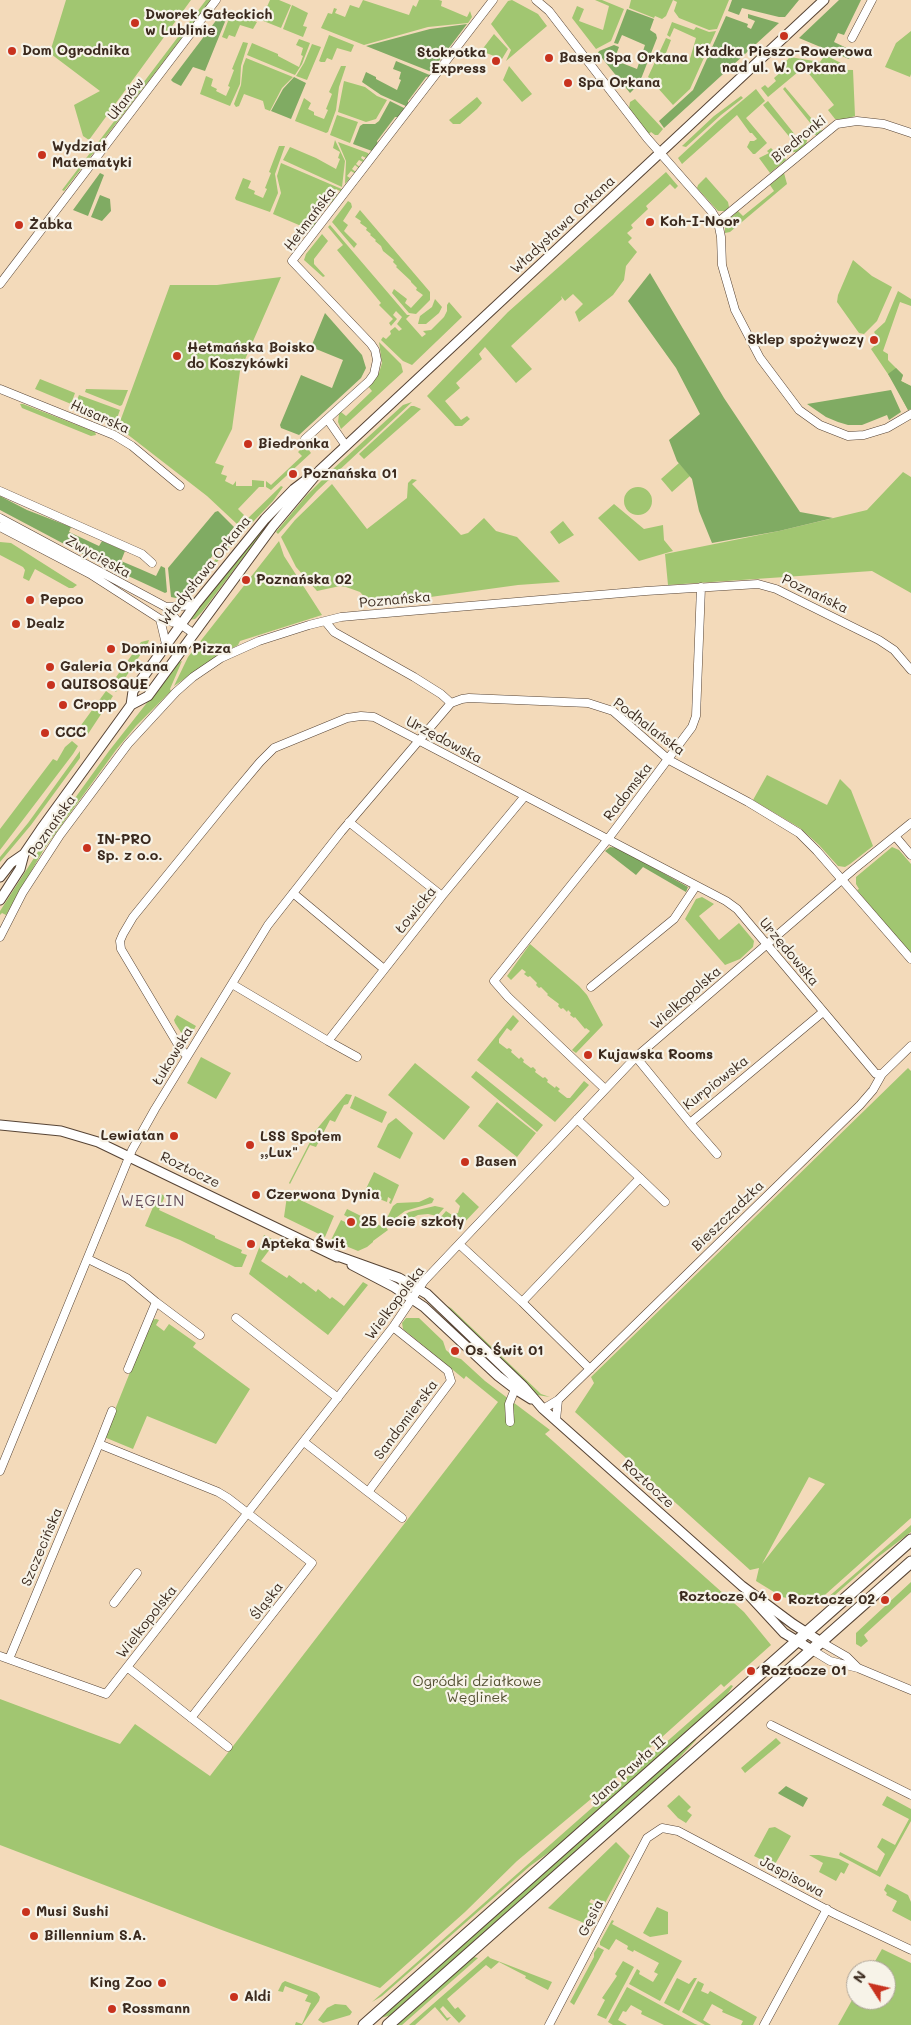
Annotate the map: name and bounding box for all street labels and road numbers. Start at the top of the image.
street label: Ułanów [104,74,148,124]
street label: Biedronki [768,112,830,166]
street label: Władysława Orkana [507,172,619,278]
street label: Hetmańska [281,184,339,254]
street label: Husarska [68,396,132,438]
street label: Władysława Orkana [156,513,254,629]
street label: Zwycięska [62,532,134,582]
street label: Poznańska [779,571,851,617]
street label: Poznańska [358,589,432,611]
street label: Podhalańska [610,695,688,759]
street label: Urzędowska [403,713,485,767]
street label: Radomska [600,760,656,824]
street label: Poznańska [25,792,79,860]
street label: Łowicka [392,883,440,937]
street label: Urzędowska [756,914,822,990]
street label: Wielkopolska [647,963,725,1033]
street label: Łukowska [149,1024,197,1088]
street label: Kurpiowska [680,1052,752,1114]
street label: Roztocze [157,1148,223,1192]
street label: Bieszczadzka [688,1177,768,1255]
street label: Wielkopolska [362,1263,428,1343]
street label: Sandomierska [371,1377,441,1463]
street label: Roztocze [619,1456,677,1512]
street label: Szczecińska [18,1505,66,1589]
street label: Śląska [247,1579,287,1623]
street label: Wielkopolska [113,1582,181,1662]
street label: Jana Pawła II [587,1733,669,1809]
street label: Jaspisowa [757,1853,827,1901]
street label: Gęsia [575,1897,607,1939]

